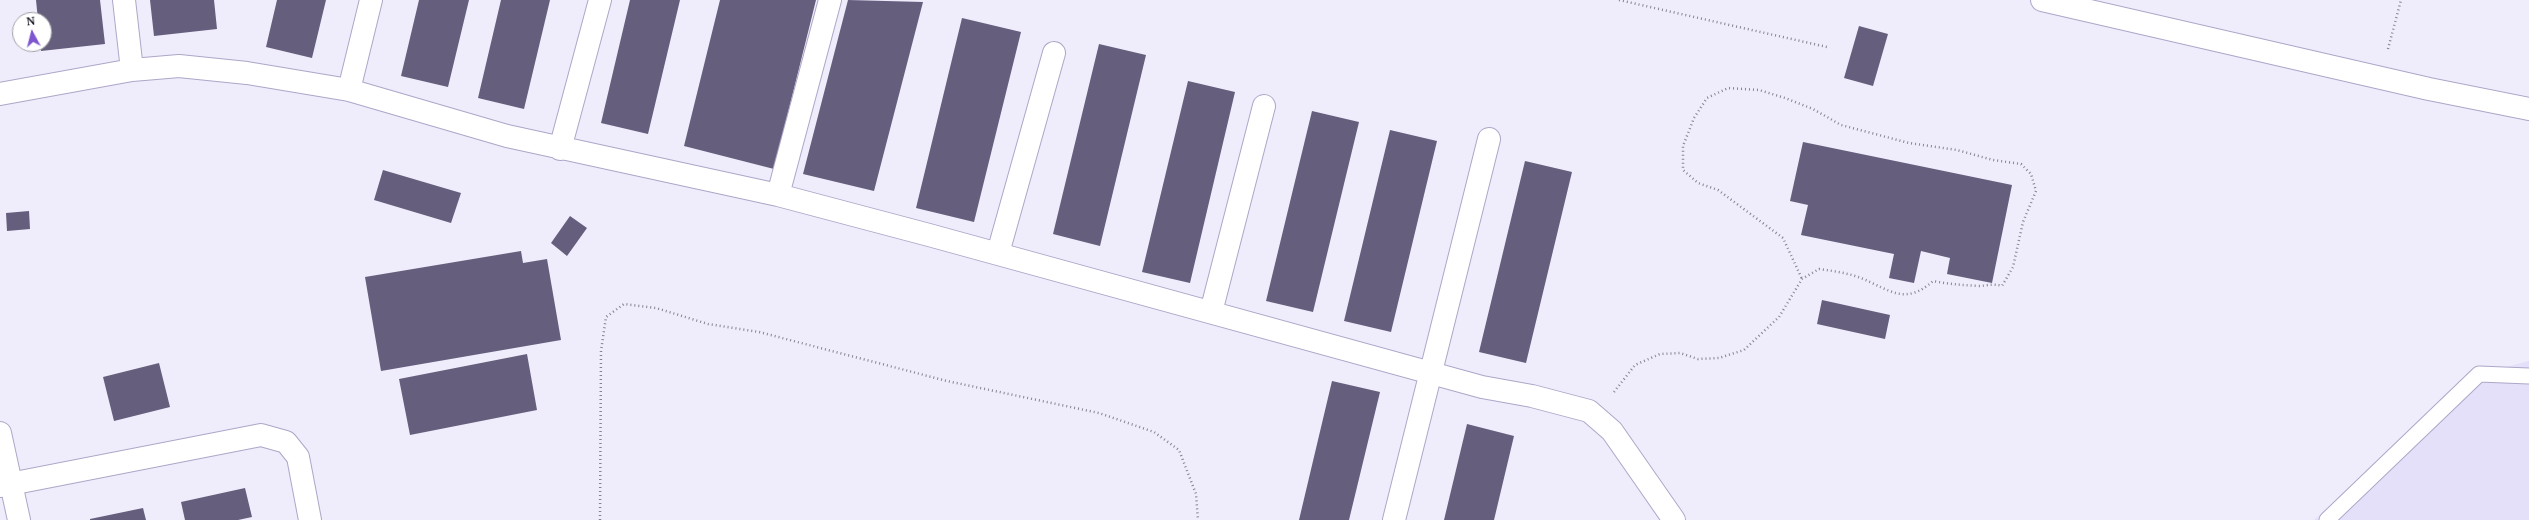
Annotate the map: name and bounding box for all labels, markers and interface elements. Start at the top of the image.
north arrow [12,12,52,52]
text: N [25,13,36,29]

